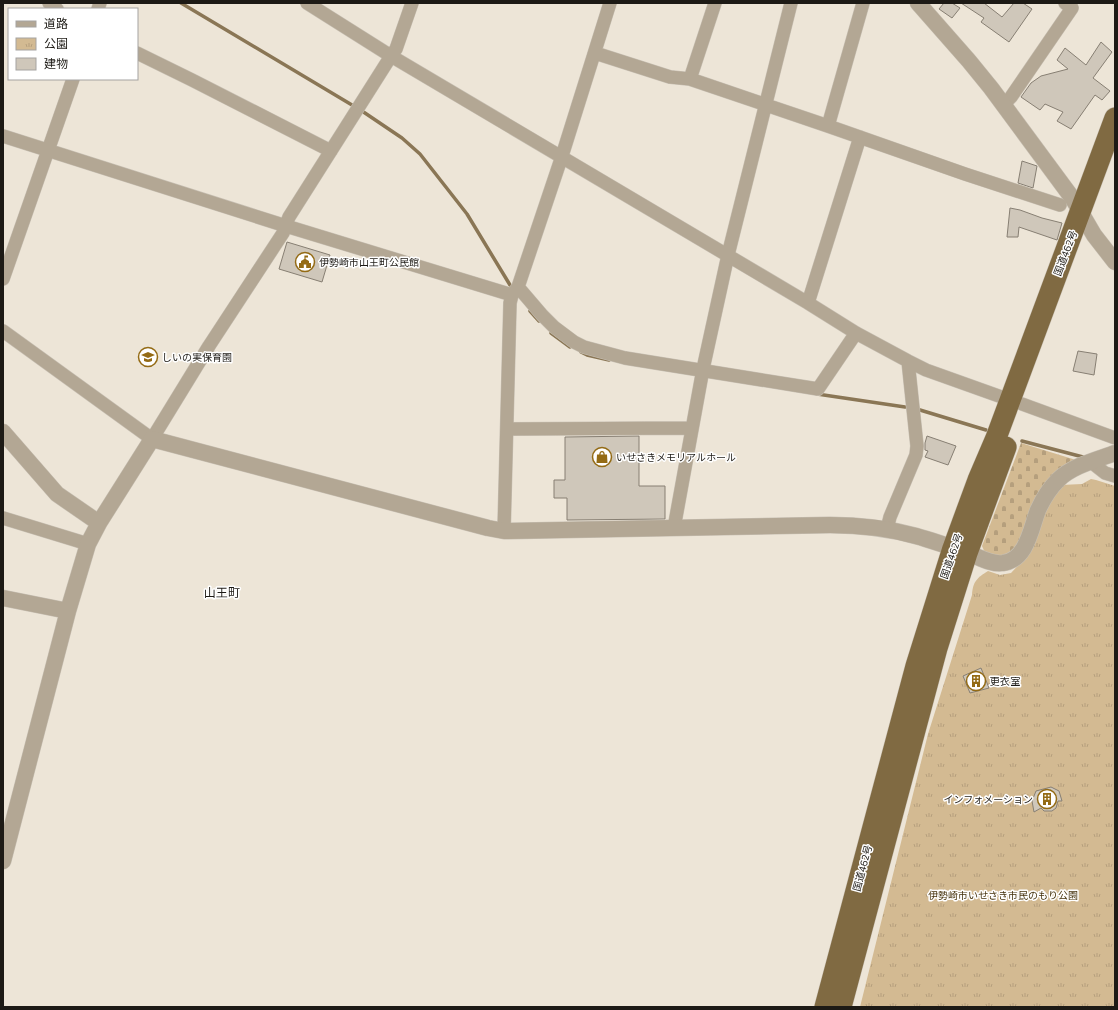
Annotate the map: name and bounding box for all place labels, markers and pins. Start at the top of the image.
public building icon: 伊勢崎市山王町公民館 [294,251,316,273]
place label: 伊勢崎市山王町公民館 [319,256,419,268]
school or university icon: しいの実保育園 [137,346,159,368]
place label: しいの実保育園 [162,351,232,363]
shop icon: いせさきメモリアルホール [591,446,613,468]
place label: いせさきメモリアルホール [616,451,736,463]
building icon: 更衣室 [965,670,987,692]
place label: 更衣室 [990,675,1020,687]
building icon: インフォメーション [1036,788,1058,810]
place label: インフォメーション [944,793,1033,805]

